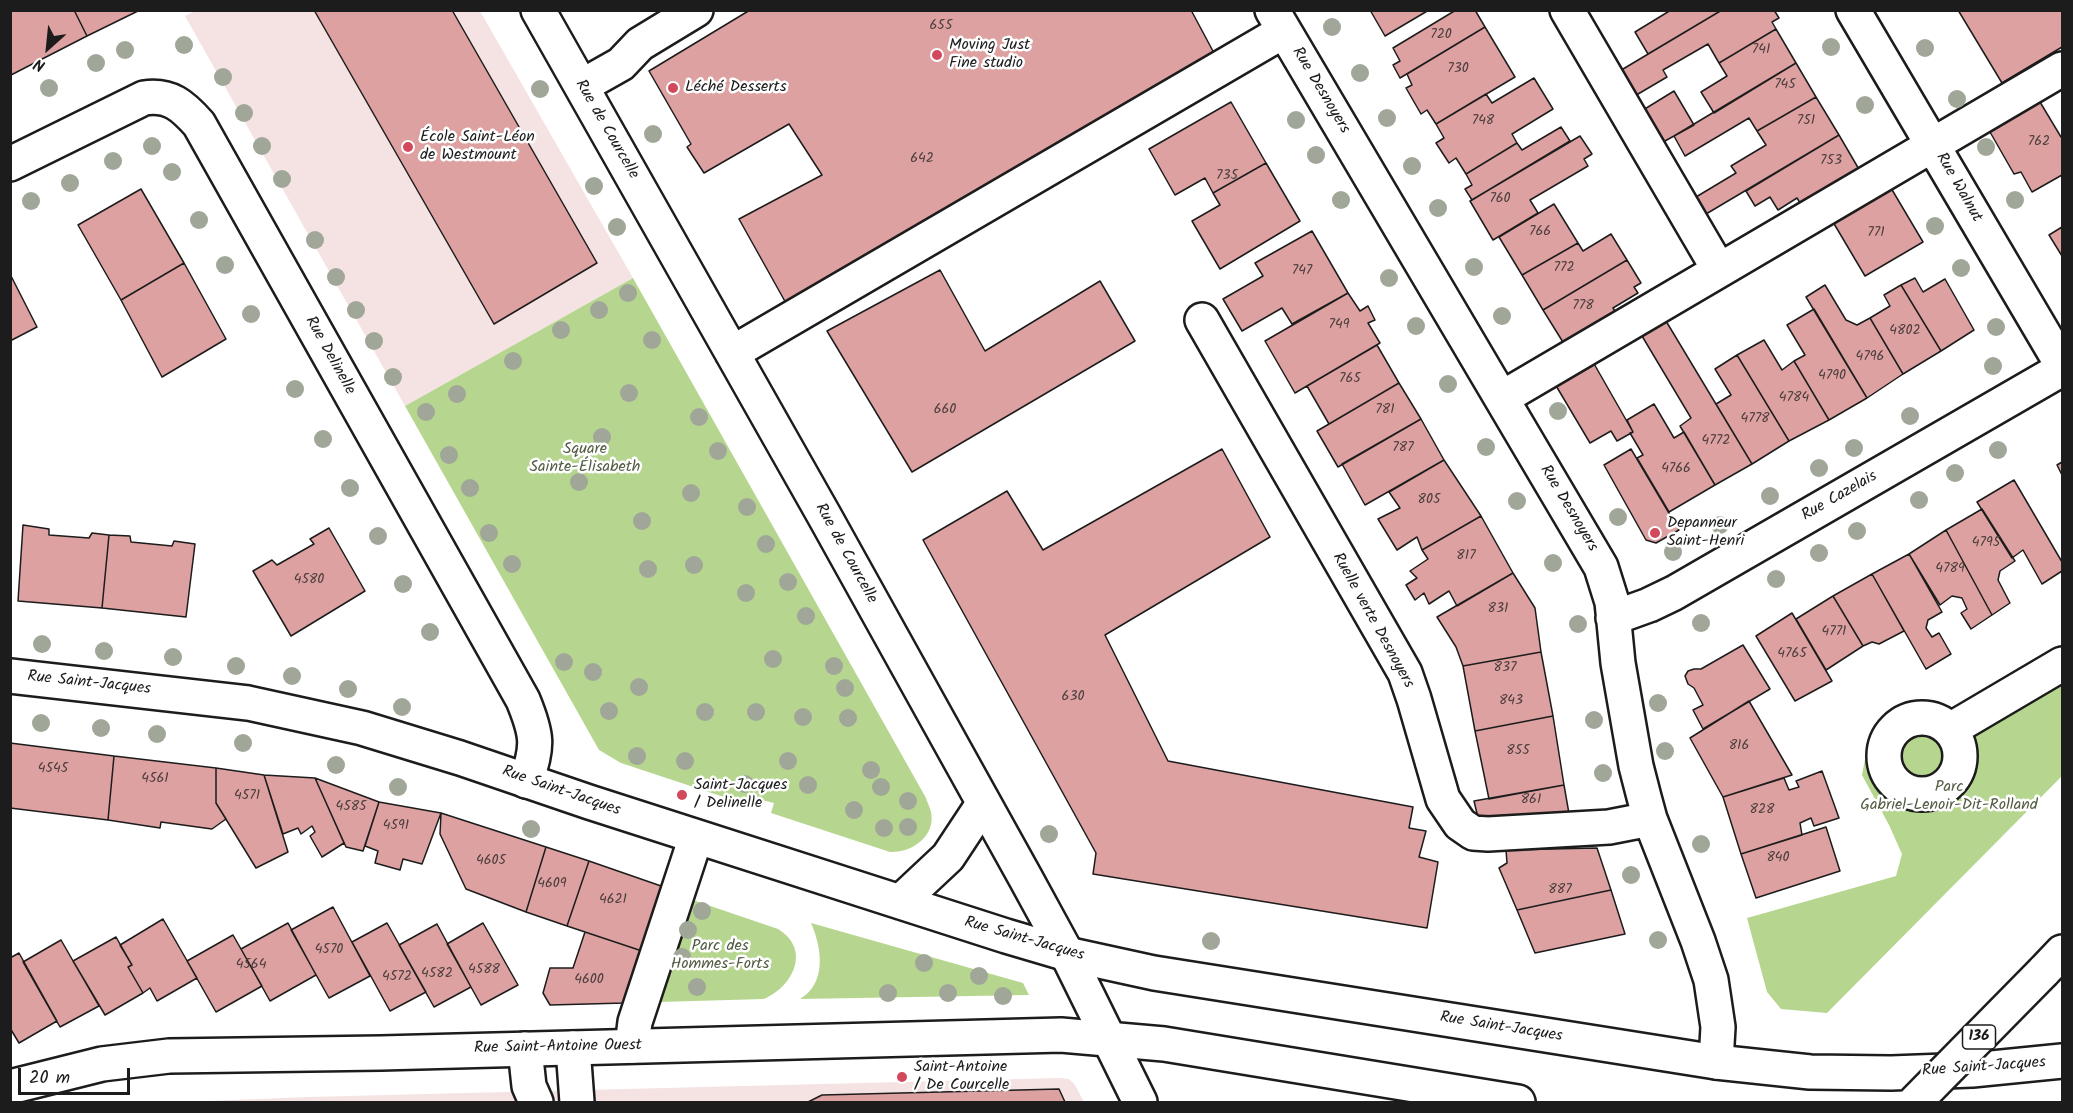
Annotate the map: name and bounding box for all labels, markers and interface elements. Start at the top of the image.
north arrow [18,18,78,78]
house number: 655 [930,19,952,35]
house number: 720 [1430,28,1452,44]
place label: Moving Just Fine studio [949,36,1030,74]
house number: 741 [1752,43,1770,59]
street label: Rue Desnoyers [1287,44,1353,138]
marker: Moving Just Fine studio [930,48,944,62]
text: N [29,51,50,78]
house number: 730 [1447,62,1469,78]
street label: Rue de Courcelle [570,77,642,183]
place label: Léché Desserts [685,78,787,98]
house number: 745 [1774,78,1796,94]
marker: Léché Desserts [666,81,680,95]
house number: 748 [1472,114,1494,130]
house number: 751 [1797,114,1815,130]
place label: École Saint-Léon de Westmount [420,128,535,166]
house number: 762 [2028,135,2050,151]
marker: École Saint-Léon de Westmount [401,140,415,154]
street label: Rue Walnut [1930,150,1986,226]
house number: 642 [910,152,934,168]
house number: 753 [1820,154,1842,170]
house number: 735 [1216,169,1238,185]
house number: 760 [1489,192,1511,208]
house number: 766 [1529,225,1551,241]
house number: 771 [1867,226,1885,242]
house number: 772 [1553,261,1575,277]
house number: 747 [1292,264,1312,280]
house number: 778 [1572,299,1594,315]
street label: Rue Delinelle [300,313,358,399]
house number: 749 [1329,318,1349,334]
house number: 4802 [1889,324,1921,340]
house number: 4796 [1856,350,1884,366]
house number: 4790 [1818,369,1846,385]
house number: 765 [1339,372,1361,388]
house number: 4784 [1779,391,1809,407]
house number: 660 [934,403,956,419]
house number: 781 [1375,403,1395,419]
house number: 4778 [1740,412,1770,428]
house number: 4772 [1702,434,1730,450]
park label: Square Sainte-Élisabeth [530,440,640,478]
house number: 787 [1392,441,1414,457]
street label: Rue Desnoyers [1535,462,1601,556]
house number: 4766 [1661,462,1691,478]
street label: Rue Cazelais [1799,468,1881,526]
house number: 805 [1418,493,1440,509]
street label: Rue de Courcelle [810,501,880,607]
place label: Depanneur Saint-Henri [1667,514,1744,552]
marker: Depanneur Saint-Henri [1648,526,1662,540]
house number: 4795 [1972,536,2000,552]
house number: 817 [1456,549,1476,565]
street label: Ruelle verte Desnoyers [1327,550,1417,692]
house number: 4789 [1935,562,1965,578]
house number: 4580 [294,573,324,589]
house number: 831 [1488,602,1508,618]
house number: 4771 [1821,625,1847,641]
house number: 4765 [1777,647,1807,663]
house number: 837 [1494,661,1516,677]
street label: Rue Saint-Jacques [26,668,152,700]
house number: 630 [1062,690,1084,706]
house number: 843 [1499,694,1523,710]
house number: 816 [1729,739,1749,755]
house number: 855 [1506,744,1530,760]
house number: 4545 [38,762,68,778]
street label: Rue Saint-Jacques [499,763,623,821]
house number: 4561 [141,772,169,788]
place label: Saint-Jacques / Delinelle [694,776,787,814]
park label: Parc Gabriel-Lenoir-Dit-Rolland [1860,778,2038,816]
marker: Saint-Jacques / Delinelle [675,788,689,802]
house number: 4571 [234,789,260,805]
house number: 861 [1521,793,1541,809]
house number: 4585 [335,800,367,816]
house number: 828 [1750,803,1774,819]
house number: 4591 [383,819,409,835]
house number: 840 [1766,851,1790,867]
house number: 4605 [476,854,506,870]
house number: 4609 [537,877,567,893]
house number: 887 [1548,883,1572,899]
house number: 4621 [599,893,627,909]
street label: Rue Saint-Jacques [962,914,1086,966]
park label: Parc des Hommes-Forts [671,937,769,975]
house number: 4570 [315,943,343,959]
house number: 4564 [236,958,266,974]
house number: 4588 [468,963,500,979]
house number: 4582 [421,967,453,983]
house number: 4572 [382,970,412,986]
house number: 4600 [574,973,604,989]
street label: Rue Saint-Jacques [1438,1009,1564,1047]
road number: 136 [1962,1025,1996,1049]
street label: Rue Saint-Antoine Ouest [474,1037,642,1059]
street label: Rue Saint-Jacques [1922,1054,2046,1082]
scale bar [21,1056,134,1094]
place label: Saint-Antoine / De Courcelle [914,1058,1009,1096]
text: 20 m [29,1064,70,1093]
marker: Saint-Antoine / De Courcelle [895,1070,909,1084]

